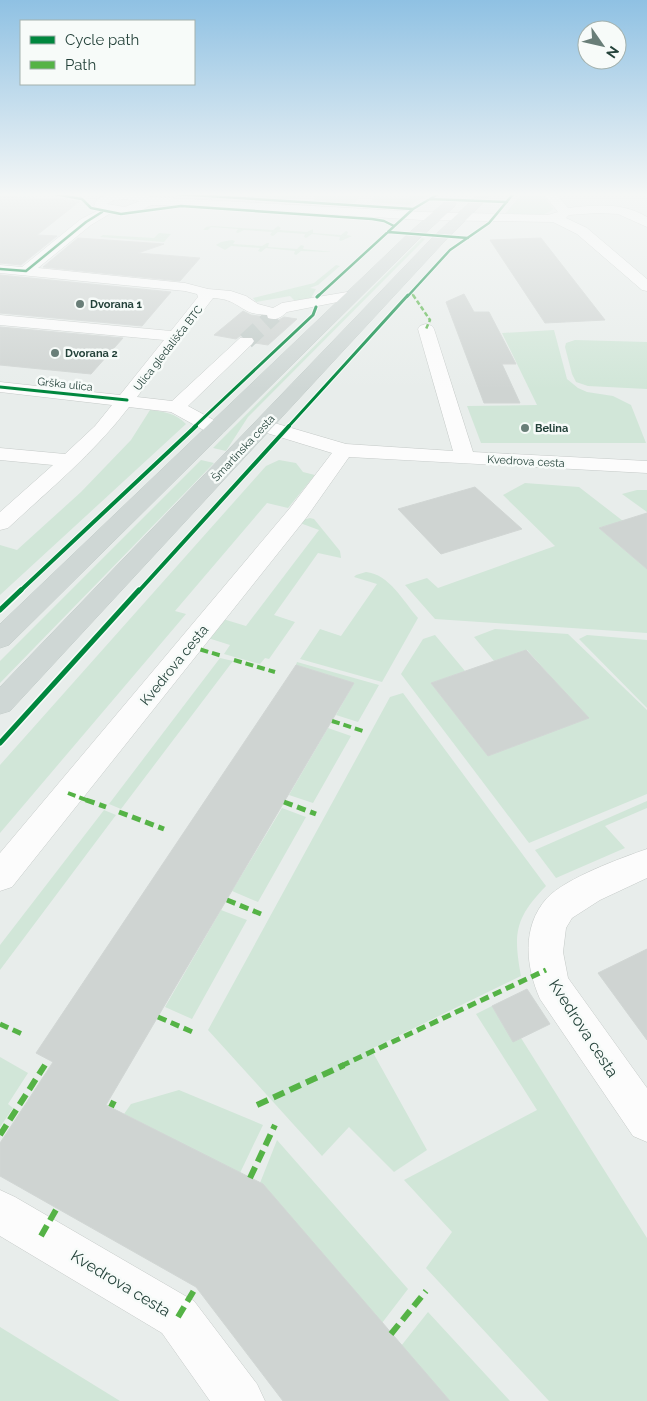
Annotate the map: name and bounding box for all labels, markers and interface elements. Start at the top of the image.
legend [20,20,195,85]
north arrow [577,20,627,70]
text: Cycle path [65,31,139,49]
text: N [603,43,622,61]
text: Path [65,56,96,74]
marker: Dvorana 1 [74,298,86,310]
place label: Dvorana 1 [90,298,143,311]
street label: Ulica gledališča BTC [131,303,206,393]
marker: Dvorana 2 [49,347,61,359]
place label: Dvorana 2 [65,347,118,360]
street label: Grška ulica [37,375,93,394]
street label: Šmartinska cesta [208,412,278,484]
marker: Belina [519,422,531,434]
place label: Belina [535,422,568,435]
street label: Kvedrova cesta [487,453,565,470]
street label: Kvedrova cesta [137,622,211,708]
street label: Kvedrova cesta [545,976,622,1081]
street label: Kvedrova cesta [67,1246,174,1321]

